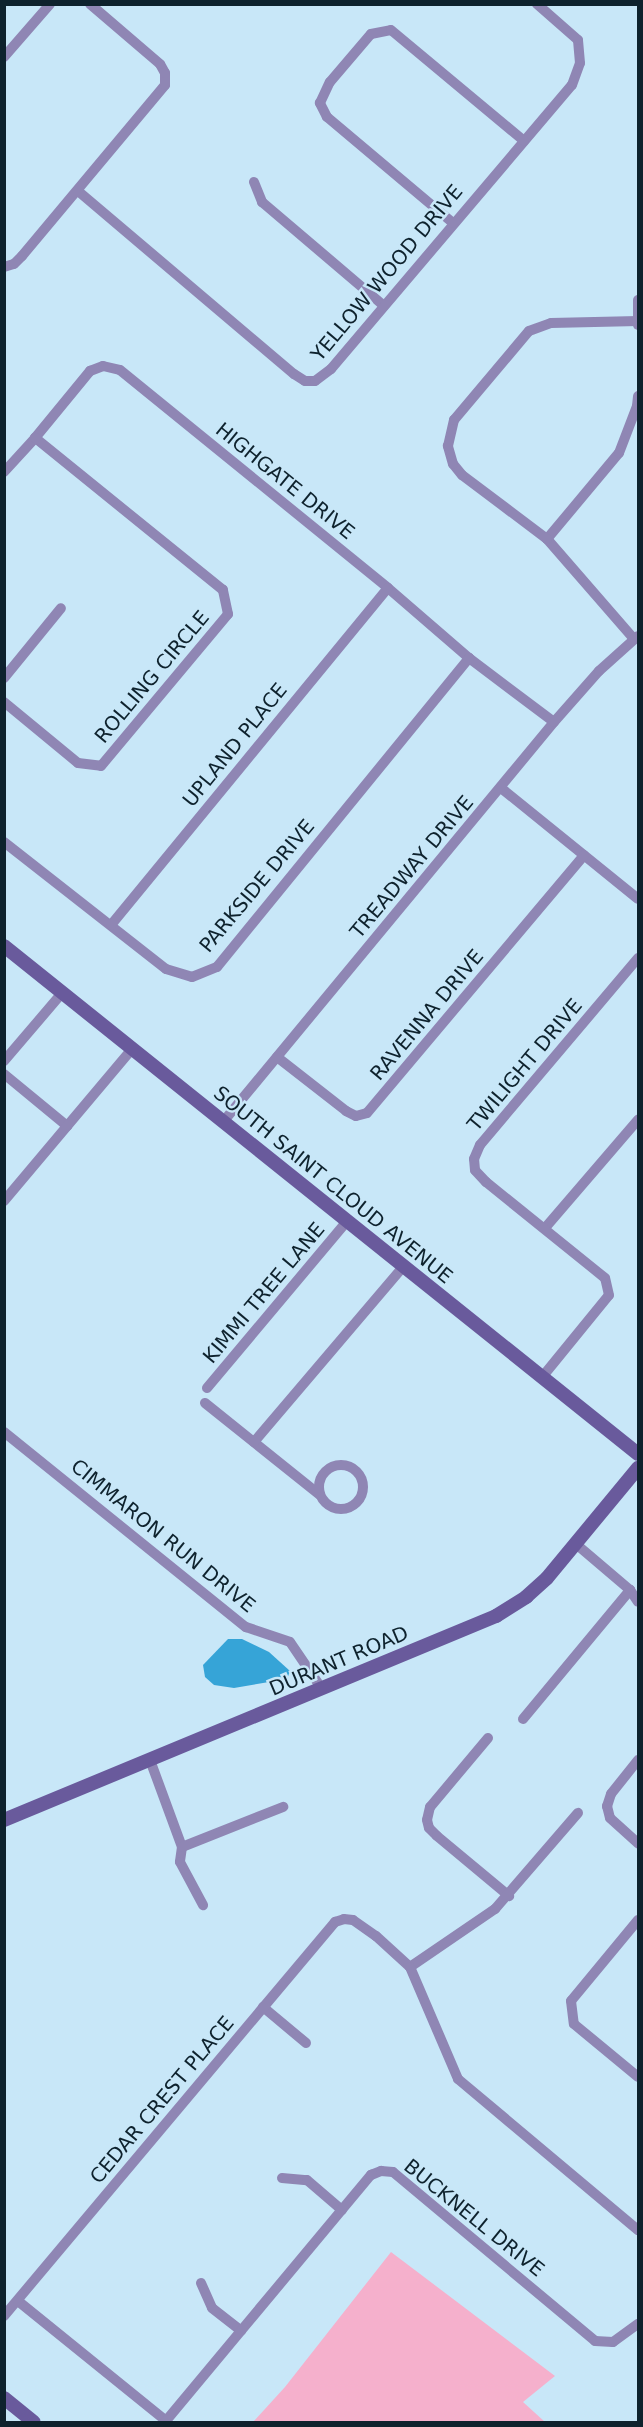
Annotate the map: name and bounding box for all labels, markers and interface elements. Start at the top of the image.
street label: YELLOW WOOD DRIVE [306,180,468,366]
street label: HIGHGATE DRIVE [211,418,359,544]
street label: ROLLING CIRCLE [90,606,214,748]
street label: UPLAND PLACE [178,678,292,812]
street label: TREADWAY DRIVE [345,791,479,943]
street label: PARKSIDE DRIVE [194,815,320,957]
street label: RAVENNA DRIVE [365,945,489,1085]
street label: TWILIGHT DRIVE [463,994,587,1136]
street label: SOUTH SAINT CLOUD AVENUE [209,1081,457,1289]
street label: KIMMI TREE LANE [198,1218,330,1368]
street label: CIMMARON RUN DRIVE [66,1454,260,1618]
street label: DURANT ROAD [266,1621,412,1701]
street label: CEDAR CREST PLACE [85,2011,239,2189]
street label: BUCKNELL DRIVE [399,2154,549,2282]

